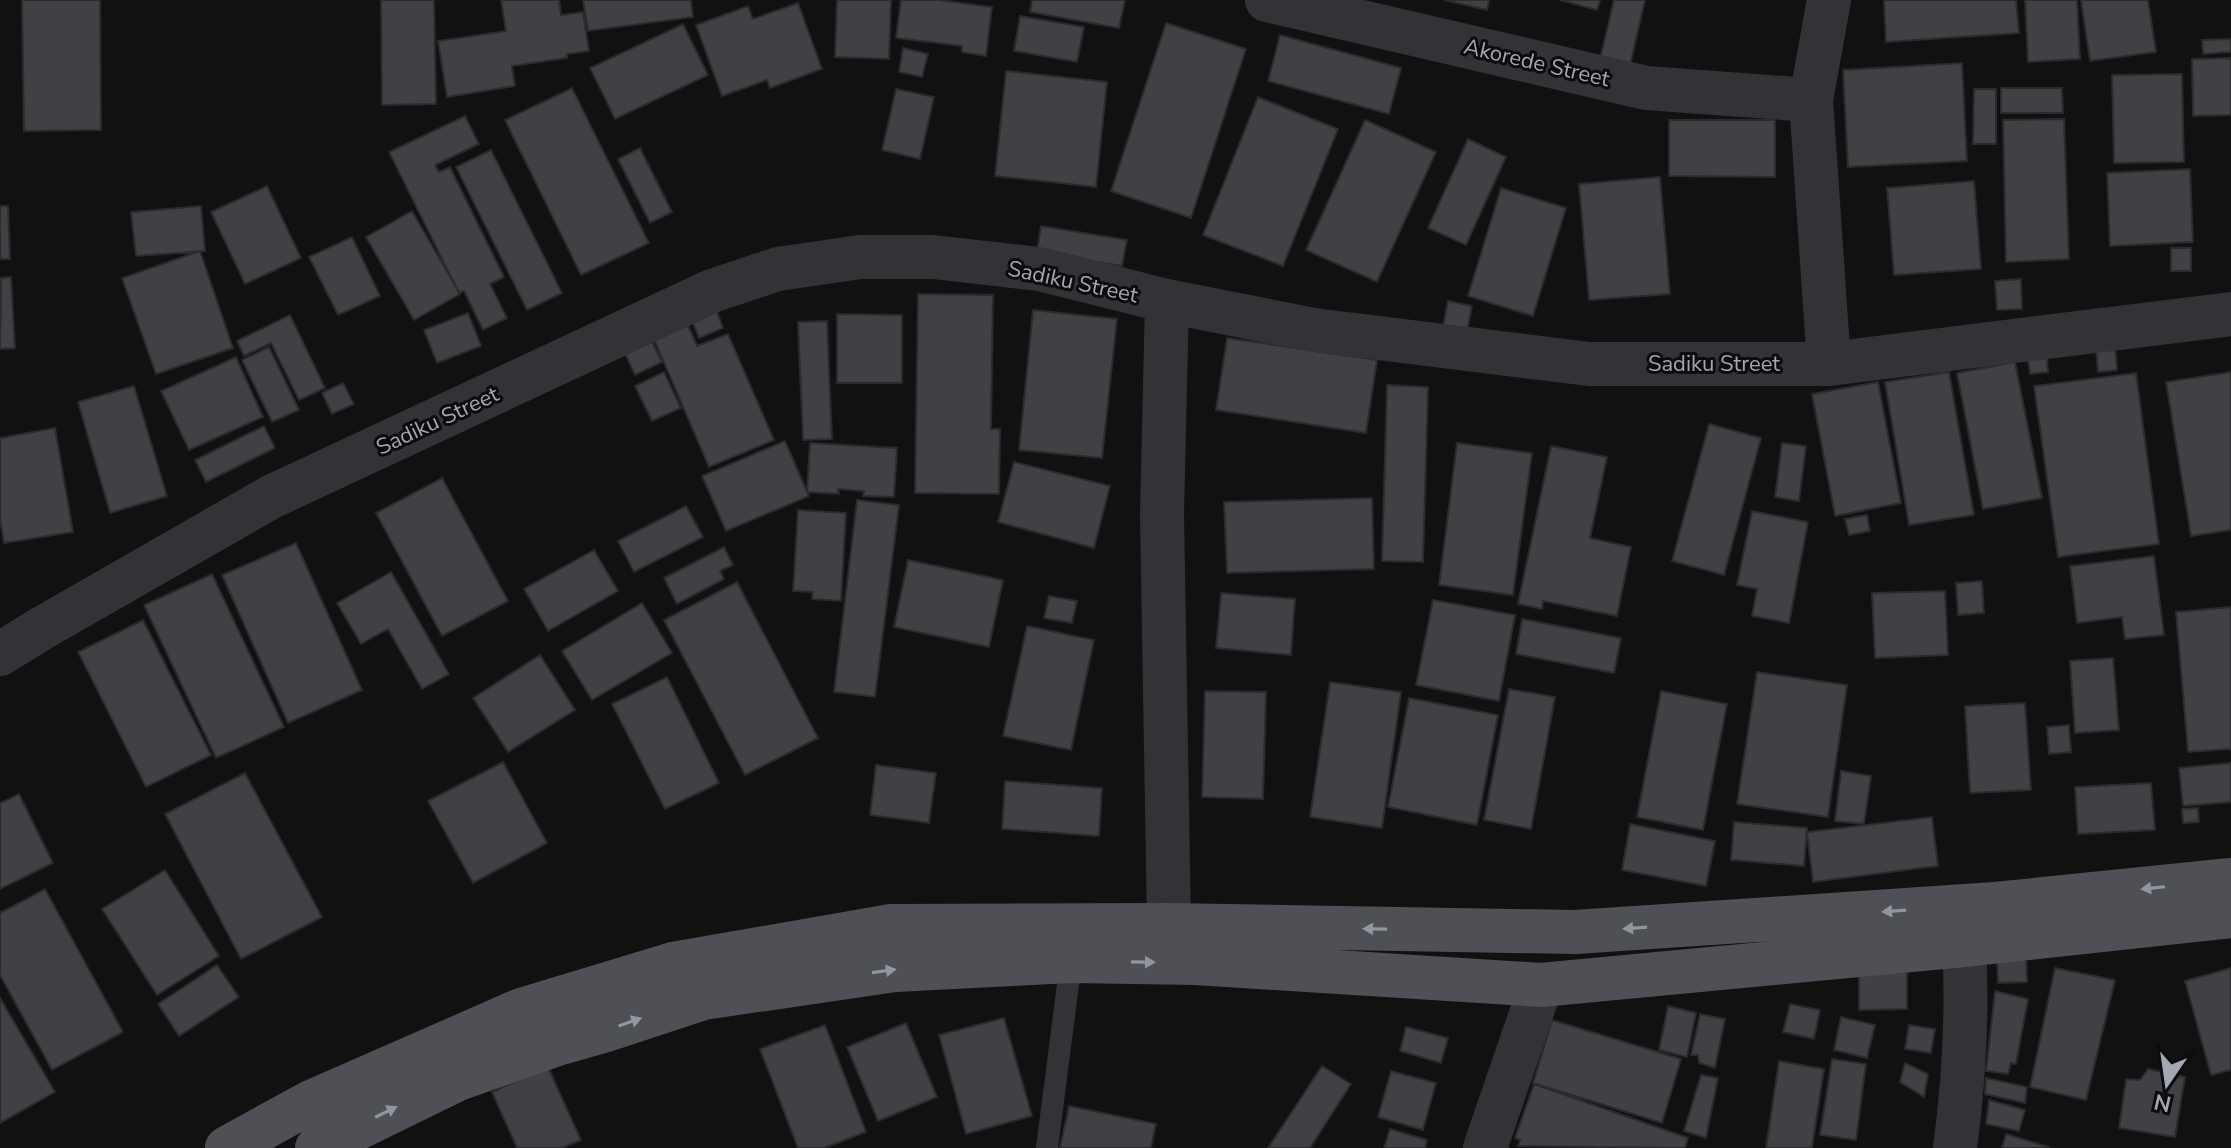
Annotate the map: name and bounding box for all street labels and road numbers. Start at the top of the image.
street label: Akorede Street [1461,32,1613,94]
street label: Sadiku Street [1005,254,1141,310]
street label: Sadiku Street [1648,349,1780,379]
street label: Sadiku Street [371,379,504,462]

